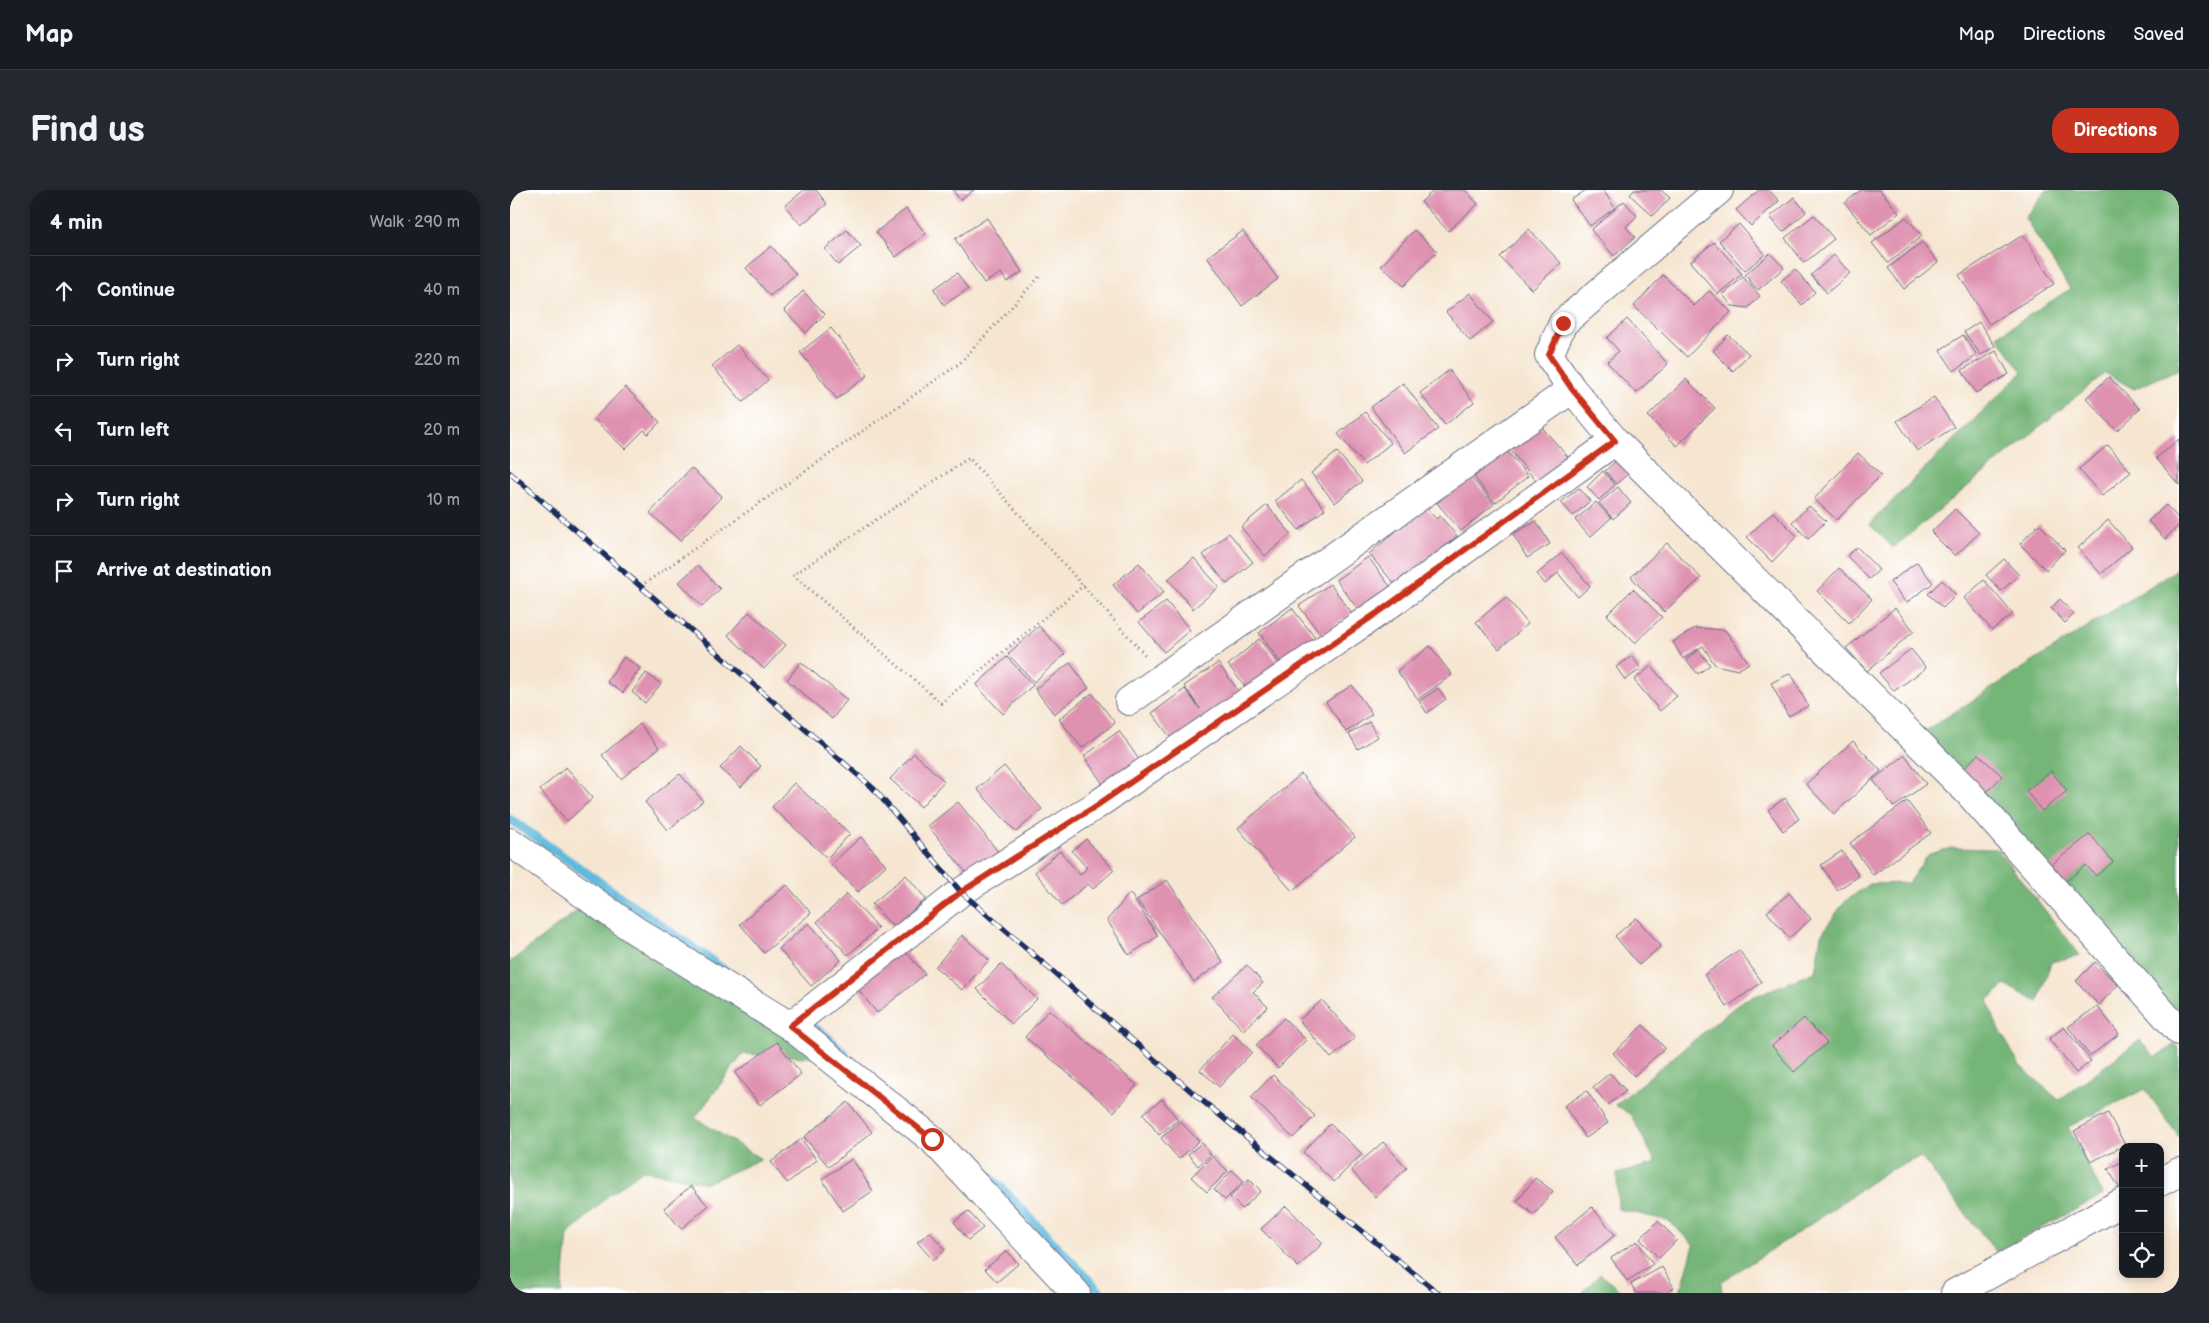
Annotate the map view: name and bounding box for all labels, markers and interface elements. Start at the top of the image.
text: Map [25,20,73,49]
text: Map [1959,24,1995,45]
text: Directions [2023,24,2105,45]
text: Saved [2133,24,2184,45]
button: Directions [2052,108,2179,153]
text: Find us [30,109,145,152]
text: 4 min [50,210,103,235]
text: Walk · 290 m [370,213,460,232]
icon: ahead [50,277,78,305]
text: Continue [97,279,175,302]
text: 40 m [423,281,460,300]
route end [1552,312,1575,335]
icon: right [50,347,78,375]
text: Turn right [97,349,180,372]
text: 220 m [414,351,460,370]
icon: left [50,417,78,445]
text: Turn left [97,419,169,442]
text: 20 m [424,421,460,440]
icon: right [50,487,78,515]
text: Turn right [97,489,180,512]
text: 10 m [427,491,460,510]
icon: arrive [50,557,78,585]
text: Arrive at destination [97,559,272,582]
route start [921,1128,944,1151]
map controls [2119,1143,2164,1278]
button: + [2119,1143,2164,1188]
button: − [2119,1188,2164,1233]
button: locate [2119,1233,2164,1278]

